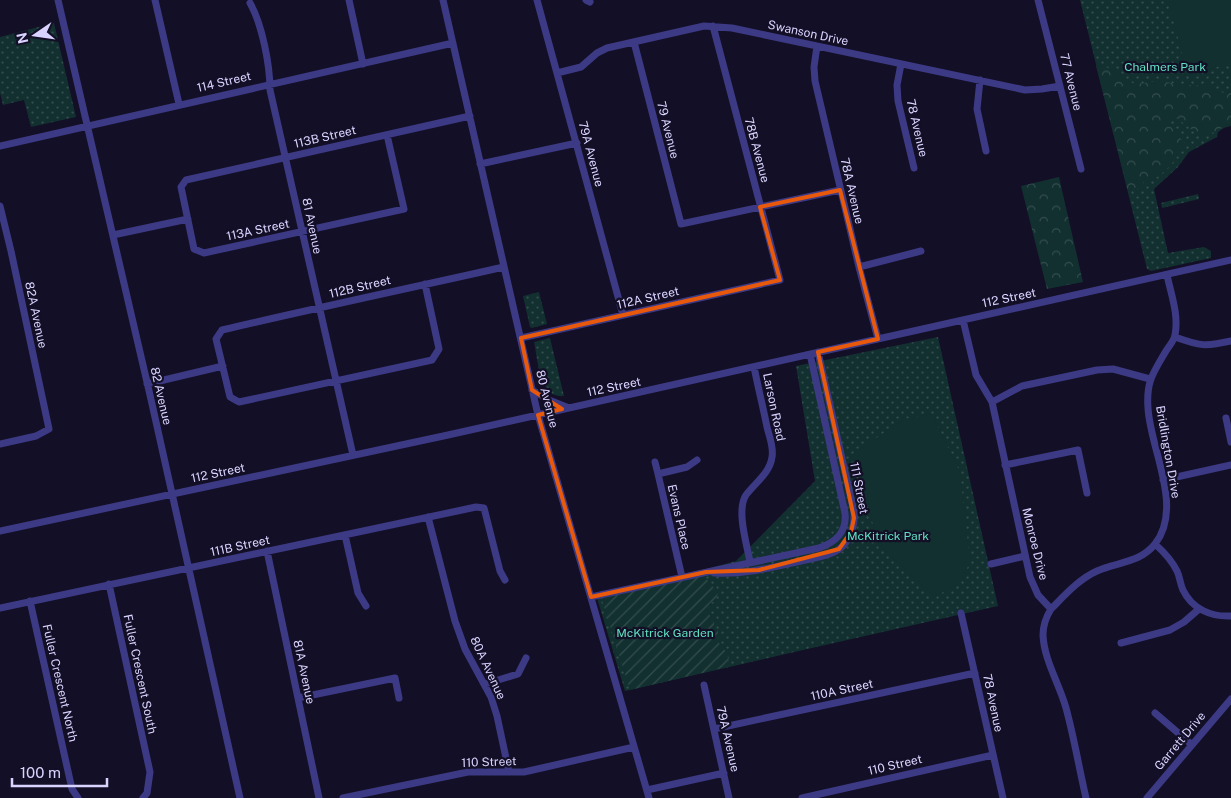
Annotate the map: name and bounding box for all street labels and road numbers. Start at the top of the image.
street label: Swanson Drive [766,18,850,48]
street label: 77 Avenue [1057,52,1085,112]
street label: 114 Street [195,69,253,95]
street label: 78 Avenue [904,98,930,158]
street label: 79 Avenue [654,100,682,160]
street label: 78B Avenue [742,116,772,184]
street label: 79A Avenue [576,120,606,188]
street label: 113B Street [293,123,358,151]
street label: 78A Avenue [838,157,866,226]
street label: 81 Avenue [299,197,325,255]
street label: 113A Street [225,216,291,243]
street label: 112B Street [328,273,393,301]
street label: 82A Avenue [22,280,50,350]
street label: 112A Street [616,284,681,312]
street label: 112 Street [981,285,1038,311]
street label: 82 Avenue [148,366,175,427]
street label: 80 Avenue [533,369,561,430]
street label: Larson Road [760,372,788,442]
street label: 112 Street [586,374,643,400]
street label: Bridlington Drive [1153,405,1183,500]
street label: 112 Street [190,460,247,486]
street label: 111 Street [847,461,871,515]
street label: Evans Place [665,483,693,551]
street label: Monroe Drive [1019,506,1051,582]
street label: 111B Street [209,533,271,559]
street label: Fuller Crescent South [120,613,160,735]
street label: Fuller Crescent North [40,623,80,743]
street label: 80A Avenue [467,634,509,702]
street label: 81A Avenue [290,639,318,706]
street label: 78 Avenue [980,673,1006,733]
street label: 110A Street [809,676,875,703]
street label: 79A Avenue [714,705,742,773]
street label: Garrett Drive [1152,709,1209,773]
street label: 110 Street [867,752,924,778]
street label: 110 Street [461,754,517,770]

